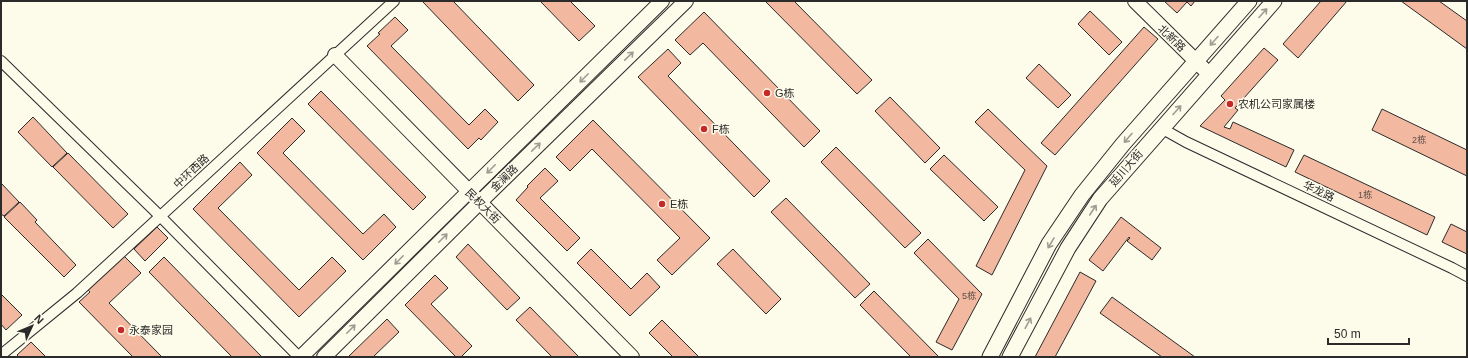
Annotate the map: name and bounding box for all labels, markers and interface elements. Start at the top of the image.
one-way arrow [1258,9,1267,19]
street label: 北新路 [1156,22,1188,54]
one-way arrow [1209,35,1218,46]
one-way arrow [624,51,634,61]
one-way arrow [579,73,589,82]
place label: G栋 [775,87,795,99]
marker: G栋 [762,88,772,98]
place label: 农机公司家属楼 [1238,98,1315,110]
marker: 农机公司家属楼 [1225,99,1235,109]
one-way arrow [1172,105,1181,116]
place label: F栋 [712,123,730,135]
marker: F栋 [699,124,709,134]
one-way arrow [1124,133,1133,143]
house number: 2栋 [1412,134,1426,145]
one-way arrow [531,142,541,152]
street label: 延川大街 [1107,147,1145,189]
street label: 中环西路 [171,152,211,190]
street label: 金澜路 [488,162,520,194]
one-way arrow [486,164,496,174]
street label: 华龙路 [1302,179,1336,203]
street label: 民权大街 [463,186,503,226]
house number: 1栋 [1358,189,1372,200]
place label: E栋 [670,198,688,210]
marker: E栋 [657,199,667,209]
one-way arrow [1089,205,1097,216]
one-way arrow [439,233,448,243]
one-way arrow [1046,237,1054,249]
one-way arrow [394,255,404,265]
house number: 5栋 [962,290,976,301]
north arrow [12,306,52,346]
text: N [32,312,46,326]
one-way arrow [1025,317,1033,329]
scale bar [1328,320,1409,346]
place label: 永泰家园 [129,324,173,336]
marker: 永泰家园 [116,325,126,335]
one-way arrow [346,325,356,334]
text: 50 m [1334,327,1361,341]

